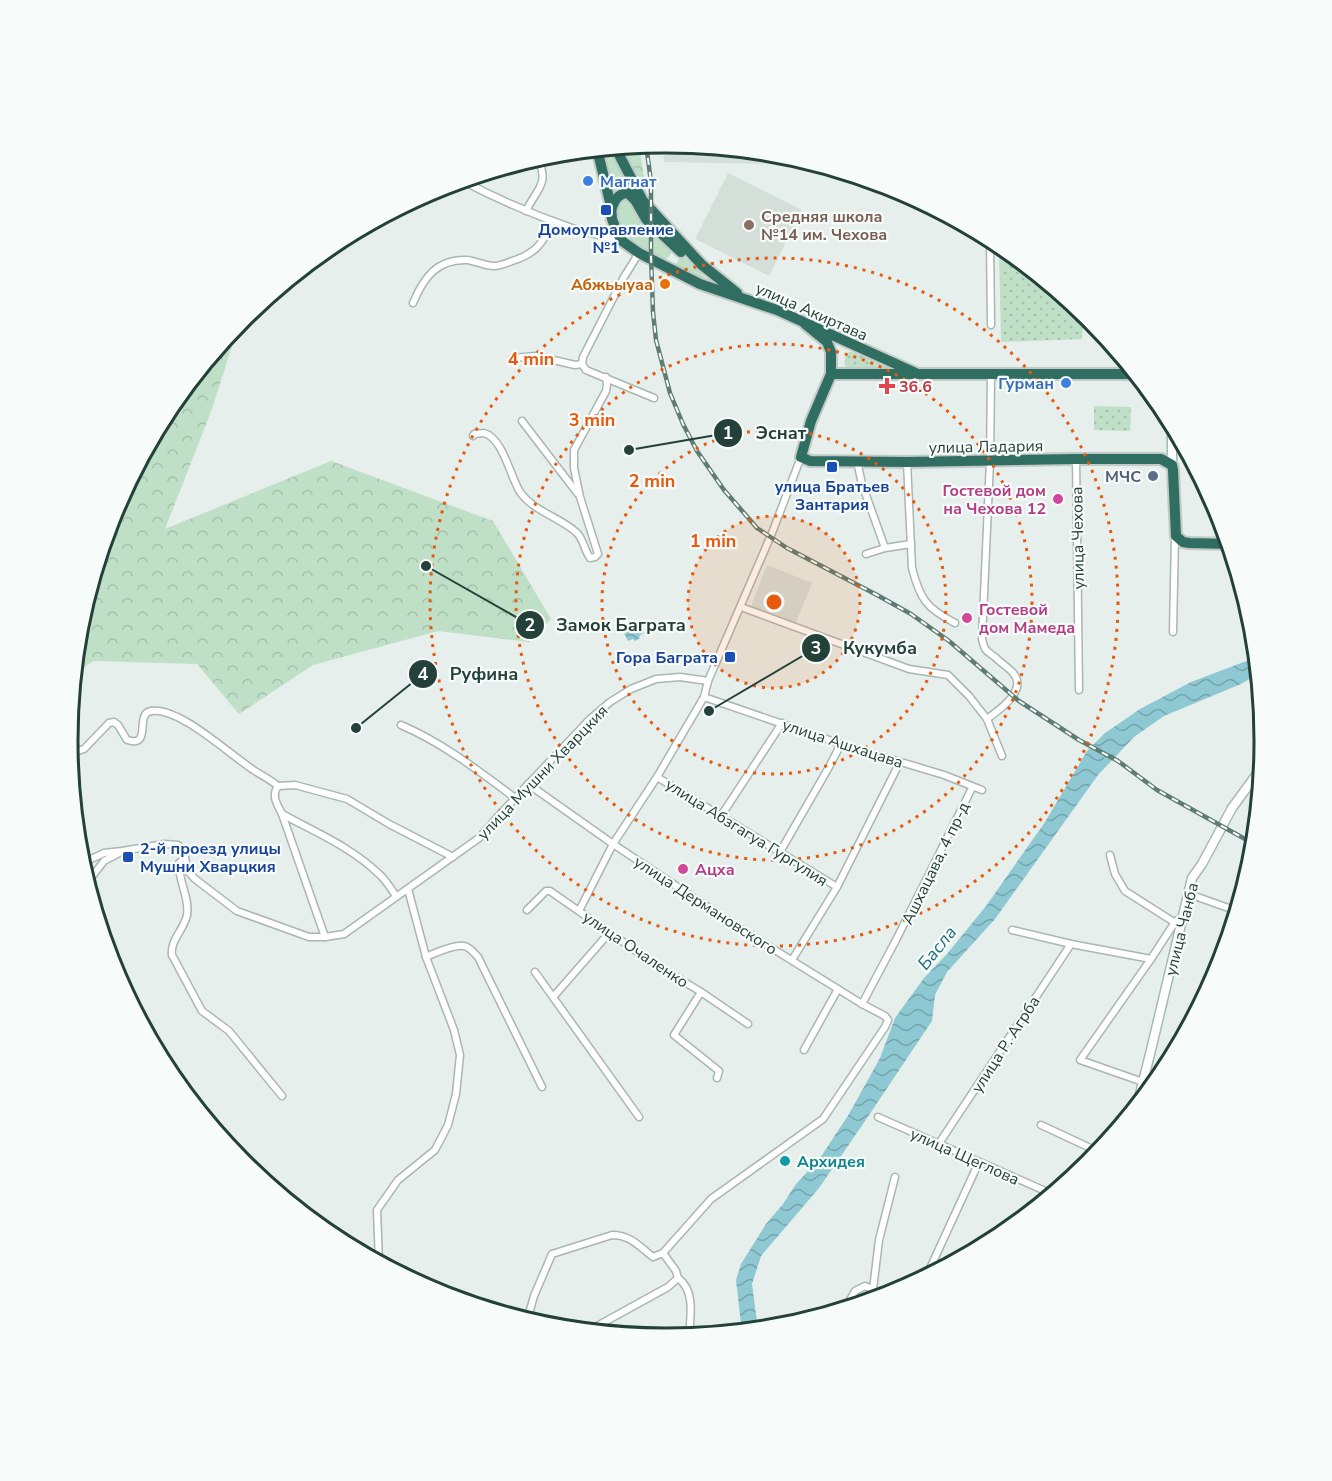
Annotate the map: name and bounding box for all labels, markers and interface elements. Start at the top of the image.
place label: Магнат [600,171,657,193]
marker: Магнат [581,174,595,188]
marker: Домоуправление №1 [599,203,613,217]
place label: Средняя школа №14 им. Чехова [761,206,887,246]
marker: Средняя школа №14 им. Чехова [742,218,756,232]
place label: Домоуправление №1 [538,219,674,259]
place label: Абжьыуаа [571,274,653,296]
marker: Абжьыуаа [658,277,672,291]
street label: улица Акиртава [752,277,871,347]
text: 4 min [508,347,554,371]
place label: Гурман [998,373,1054,395]
place label: 36.6 [899,376,932,398]
marker: Гурман [1059,376,1073,390]
marker: 36.6 [880,379,894,393]
text: 3 min [569,408,615,432]
callout: Эснат [713,415,818,451]
text: 1 [723,421,733,445]
text: Эснат [756,421,807,445]
street label: улица Ладария [928,435,1044,459]
marker: улица Братьев Зантария [825,460,839,474]
place label: МЧС [1105,466,1141,488]
text: 2 min [629,469,675,493]
marker: МЧС [1146,469,1160,483]
place label: улица Братьев Зантария [775,476,889,516]
place label: Гостевой дом на Чехова 12 [943,480,1046,520]
street label: улица Чехова [1066,486,1090,590]
marker: Гостевой дом на Чехова 12 [1051,492,1065,506]
text: 1 min [690,529,736,553]
centre of rings [764,592,784,612]
place label: Гостевой дом Мамеда [979,599,1075,639]
callout: Замок Баграта [515,607,698,643]
marker: Гостевой дом Мамеда [960,611,974,625]
text: 2 [525,613,535,637]
text: Замок Баграта [556,613,686,637]
callout: Кукумба [801,630,929,666]
text: 3 [811,636,821,660]
text: Кукумба [843,636,917,660]
place label: Гора Баграта [616,647,718,669]
marker: Гора Баграта [723,650,737,664]
callout: Руфина [408,656,531,692]
text: 4 [418,662,429,686]
text: Руфина [450,662,518,686]
street label: улица Мушни Хварцкия [472,700,613,845]
street label: улица Ашхацава [779,714,906,774]
street label: улица Абзгагуа Гургулия [661,774,832,892]
street label: Ашхацава, 4 пр-д [897,798,975,928]
place label: 2-й проезд улицы Мушни Хварцкия [140,838,281,878]
marker: 2-й проезд улицы Мушни Хварцкия [121,850,135,864]
street label: улица Дермановского [630,851,781,960]
place label: Ацха [695,859,735,881]
marker: Ацха [676,862,690,876]
street label: улица Чанба [1160,880,1204,978]
street label: улица Очаленко [578,906,693,993]
water label: Басла [912,921,962,975]
street label: улица Р. Агрба [966,992,1045,1097]
street label: улица Щеглова [907,1123,1023,1191]
place label: Архидея [797,1151,865,1173]
marker: Архидея [778,1154,792,1168]

